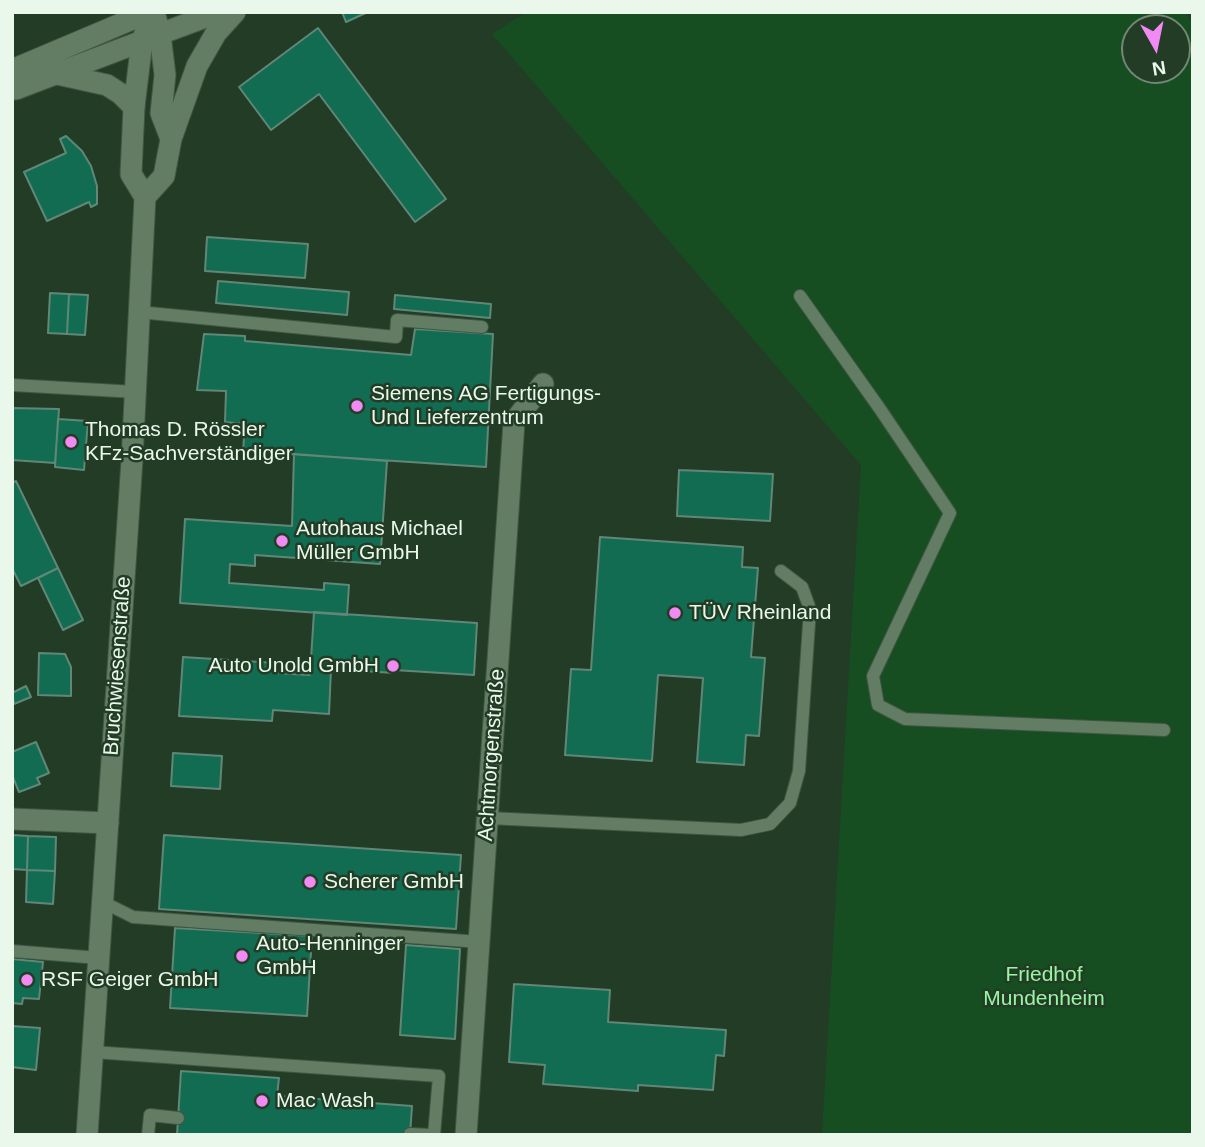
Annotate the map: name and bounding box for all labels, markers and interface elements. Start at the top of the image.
north arrow [1121,14,1191,84]
text: N [1151,57,1167,80]
place label: Siemens AG Fertigungs- Und Lieferzentrum [371,381,601,431]
marker: Siemens AG Fertigungs- Und Lieferzentrum [349,398,365,414]
place label: Thomas D. Rössler KFz-Sachverständiger [85,417,293,467]
marker: Thomas D. Rössler KFz-Sachverständiger [63,434,79,450]
place label: Autohaus Michael Müller GmbH [296,516,463,566]
marker: Autohaus Michael Müller GmbH [274,533,290,549]
street label: Bruchwiesenstraße [99,575,137,757]
place label: TÜV Rheinland [689,600,831,626]
marker: TÜV Rheinland [667,605,683,621]
place label: Auto Unold GmbH [209,653,379,679]
marker: Auto Unold GmbH [385,658,401,674]
street label: Achtmorgenstraße [473,668,511,842]
place label: Scherer GmbH [324,869,464,895]
marker: Scherer GmbH [302,874,318,890]
place label: Auto-Henninger GmbH [256,931,403,981]
marker: Auto-Henninger GmbH [234,948,250,964]
park label: Friedhof Mundenheim [983,962,1105,1012]
place label: RSF Geiger GmbH [41,967,218,993]
marker: RSF Geiger GmbH [19,972,35,988]
place label: Mac Wash [276,1088,374,1114]
marker: Mac Wash [254,1093,270,1109]

